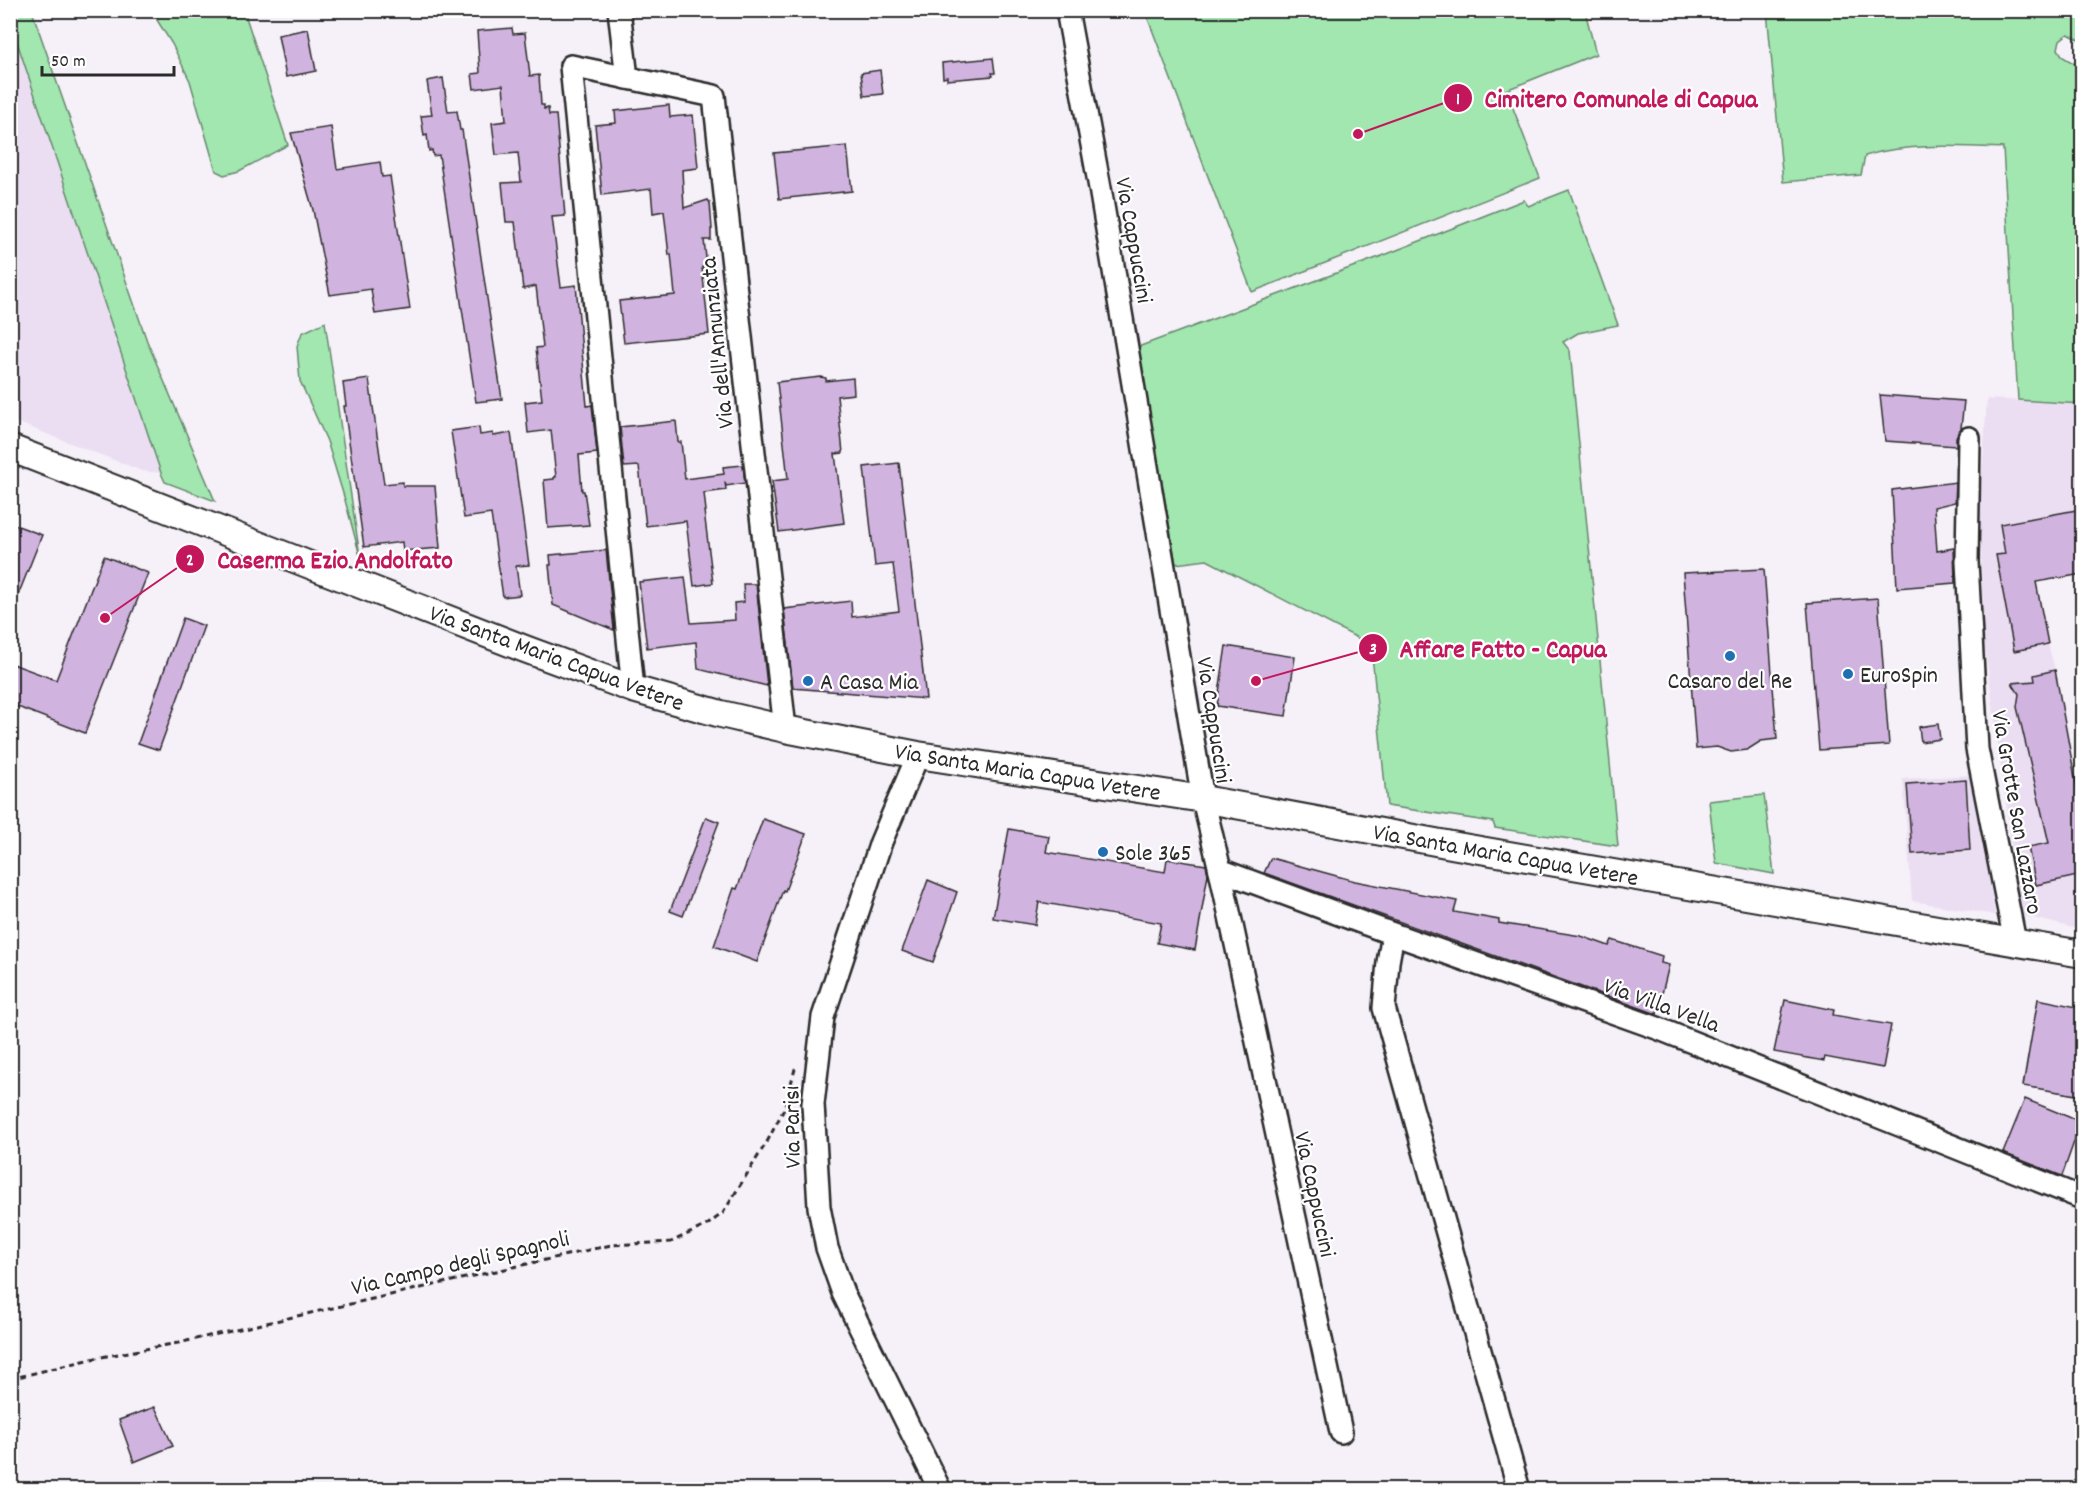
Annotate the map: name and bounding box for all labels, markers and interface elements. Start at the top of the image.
scale bar [42,39,174,77]
text: 50 m [51,50,86,75]
callout: Cimitero Comunale di Capua [1443,76,1770,120]
text: Cimitero Comunale di Capua [1484,83,1758,120]
text: 1 [1456,88,1460,113]
street label: Via Cappuccini [1104,175,1160,306]
street label: Via dell'Annunziata [693,255,745,430]
callout: Caserma Ezio Andolfato [175,537,465,581]
text: Caserma Ezio Andolfato [217,544,453,581]
text: 2 [186,549,194,574]
street label: Via Santa Maria Capua Vetere [424,598,688,722]
callout: Affare Fatto - Capua [1358,626,1618,670]
text: Affare Fatto - Capua [1400,633,1607,670]
text: 3 [1369,638,1377,663]
marker: Casaro del Re [1723,649,1737,663]
street label: Via Cappuccini [1185,655,1239,786]
place label: EuroSpin [1860,660,1938,694]
place label: Casaro del Re [1668,666,1792,700]
place label: A Casa Mia [820,667,919,701]
marker: EuroSpin [1841,667,1855,681]
marker: A Casa Mia [801,674,815,688]
street label: Via Grotte San Lazzaro [1980,708,2050,917]
street label: Via Santa Maria Capua Vetere [892,736,1163,812]
street label: Via Santa Maria Capua Vetere [1370,817,1641,897]
place label: Sole 365 [1115,838,1192,872]
marker: Sole 365 [1096,845,1110,859]
street label: Via Villa Vella [1598,970,1725,1044]
street label: Via Parisi [776,1085,812,1169]
street label: Via Cappuccini [1283,1129,1343,1260]
street label: Via Campo degli Spagnoli [348,1223,573,1307]

